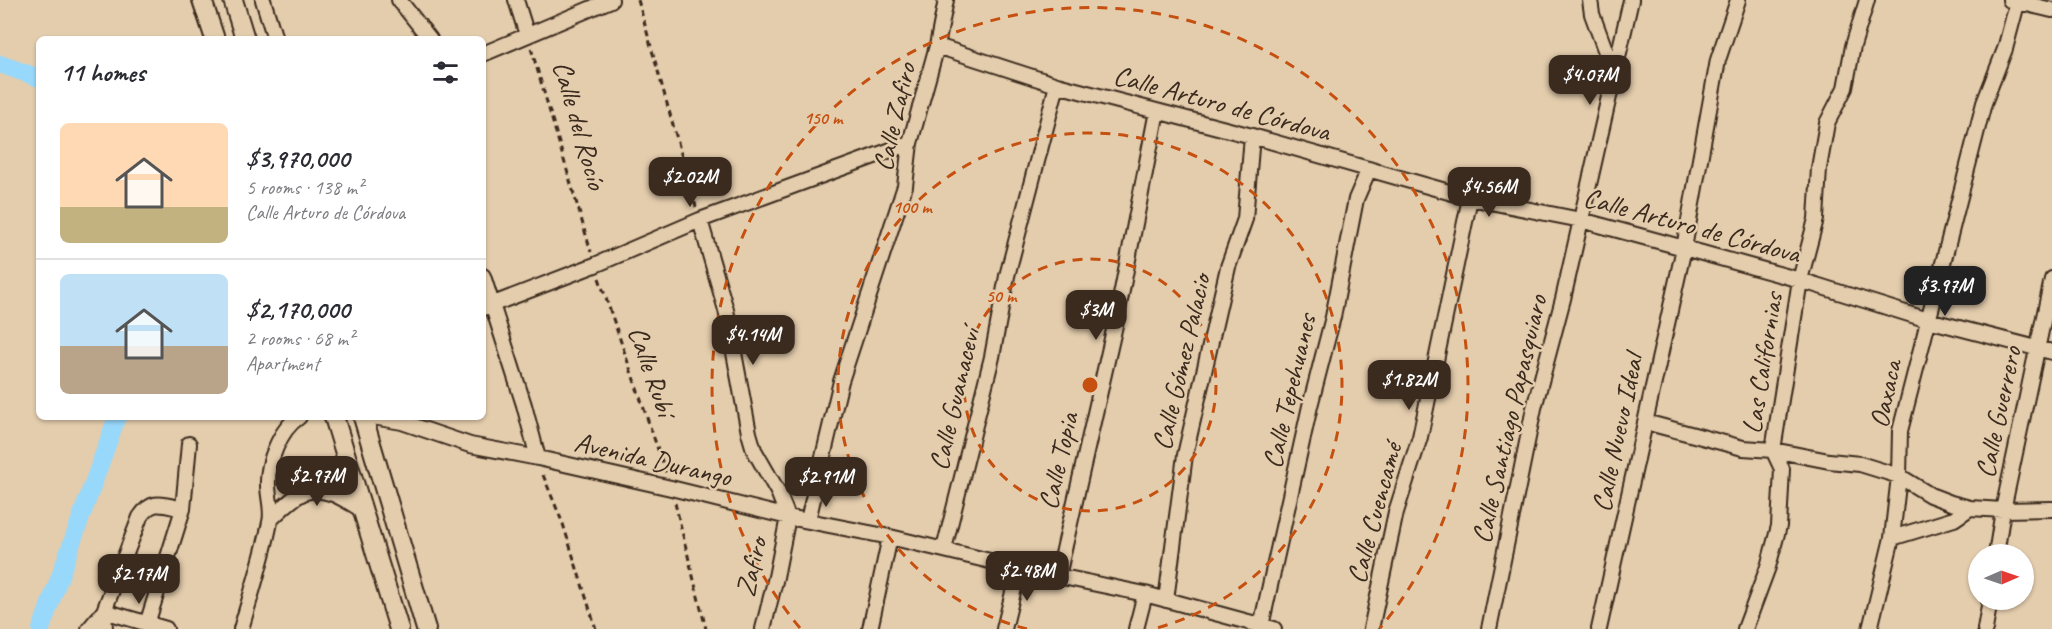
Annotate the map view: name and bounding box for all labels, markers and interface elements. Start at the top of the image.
pin: $4.07M [1541,55,1639,106]
text: 11 homes [60,56,145,89]
icon: filters [429,56,462,89]
street label: Calle del Rocío [545,57,616,195]
street label: Calle Arturo de Córdova [1110,57,1336,149]
street label: Calle Zafiro [865,58,924,174]
text: $4.07M [1563,62,1617,87]
text: 150 m [804,107,844,129]
text: $3,970,000 [246,142,349,175]
icon: home [108,147,180,219]
pin: $2.02M [641,157,739,208]
text: $2.02M [663,164,717,189]
pin: $4.56M [1440,167,1538,218]
text: $4.56M [1462,174,1516,199]
text: 5 rooms · 138 m² [246,175,363,200]
street label: Calle Arturo de Córdova [1580,179,1806,271]
text: 100 m [893,196,933,218]
text: Calle Arturo de Córdova [246,200,405,225]
pin: $3.97M [1896,266,1994,317]
street label: Calle Gómez Palacio [1144,268,1219,453]
text: $3.97M [1918,273,1972,298]
text: 50 m [986,285,1018,307]
street label: Las Californias [1734,288,1791,436]
street label: Calle Santiago Papasquiaro [1463,289,1555,547]
pin: $3M [1067,290,1125,341]
text: $2,170,000 [246,293,350,326]
text: $3M [1080,297,1112,322]
icon: home [108,298,180,370]
street label: Calle Tepehuanes [1254,308,1324,471]
pin: $4.14M [704,315,802,366]
street label: Calle Guanaceví [921,319,989,473]
street label: Calle Rubí [620,322,685,426]
text: $4.14M [726,322,780,347]
text: 2 rooms · 68 m² [246,326,354,351]
street label: Calle Guerrero [1967,341,2029,481]
street label: Calle Nuevo Ideal [1583,346,1652,515]
text: Apartment [246,351,319,376]
street label: Oaxaca [1861,355,1910,431]
pin: $1.82M [1360,360,1458,411]
text: $1.82M [1382,367,1436,392]
centre of rings [1080,375,1100,395]
street label: Calle Topia [1030,408,1086,513]
street label: Avenida Durango [571,424,737,494]
street label: Calle Cuencamé [1338,435,1411,587]
pin: $2.97M [268,456,366,507]
pin: $2.91M [777,457,875,508]
text: $2.97M [290,463,344,488]
text: $2.91M [799,464,853,489]
street label: Zafiro [727,531,775,600]
north arrow [1968,544,2034,610]
map controls [1968,544,2034,610]
pin: $2.48M [978,551,1076,602]
pin: $2.17M [90,554,188,605]
text: $2.48M [1000,558,1054,583]
text: $2.17M [112,561,166,586]

